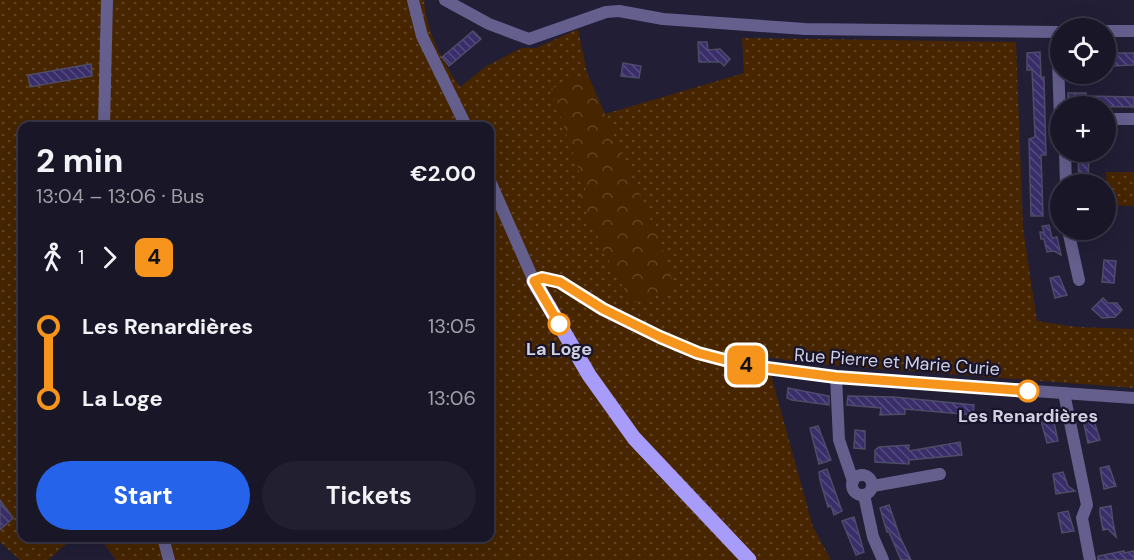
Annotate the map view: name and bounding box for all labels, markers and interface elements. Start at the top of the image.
map controls [1050,18,1116,240]
button: locate [1050,18,1116,84]
button: + [1050,96,1116,162]
text: 2 min [36,139,123,182]
text: €2.00 [410,159,476,188]
button: − [1050,174,1116,240]
text: 13:04 – 13:06 · Bus [36,183,204,209]
icon: walk [36,241,69,274]
icon: forward [93,241,126,274]
text: 4 [147,243,161,271]
text: 1 [78,244,84,270]
text: Les Renardières [82,312,253,341]
text: 13:05 [428,313,476,339]
marker: La Loge [548,313,570,335]
place label: La Loge [526,337,592,361]
street label: Rue Pierre et Marie Curie [793,343,1001,381]
line badge: 4 [726,346,765,385]
text: 4 [739,351,753,379]
marker: Les Renardières [1017,380,1039,402]
text: La Loge [82,384,163,413]
text: 13:06 [428,385,476,411]
place label: Les Renardières [958,404,1098,428]
button: Start [36,461,250,530]
button: Tickets [262,461,476,530]

